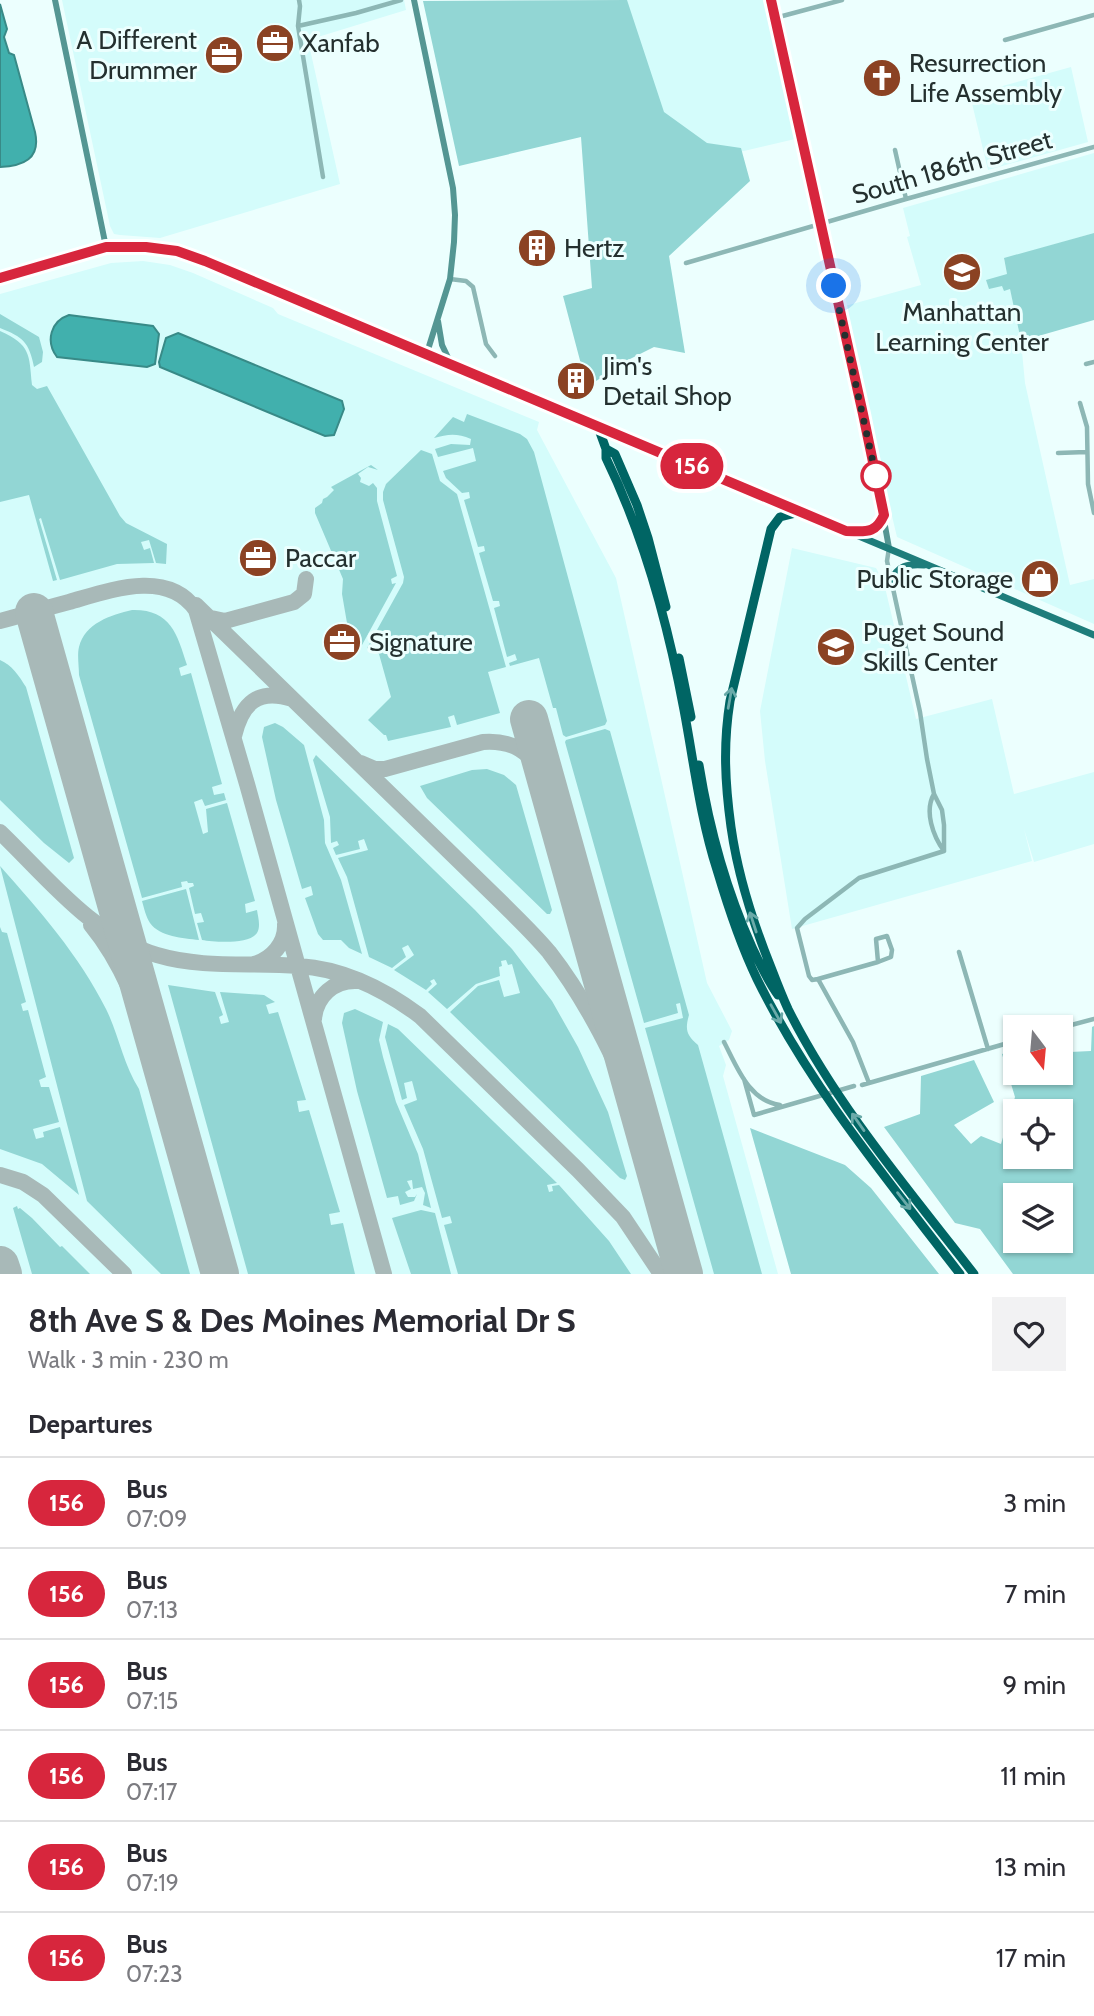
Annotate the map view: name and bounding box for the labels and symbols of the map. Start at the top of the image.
office icon: Xanfab [254,22,296,64]
place label: A Different Drummer [76,24,198,86]
place label: Xanfab [302,27,380,59]
office icon: A Different Drummer [203,34,245,76]
place label: Resurrection Life Assembly [909,47,1062,109]
church icon: Resurrection Life Assembly [861,57,903,99]
street label: South 186th Street [848,123,1056,211]
building icon: Hertz [516,227,558,269]
place label: Hertz [564,232,625,264]
school or university icon: Manhattan Learning Center [941,251,983,293]
your location [816,268,851,303]
place label: Manhattan Learning Center [875,296,1050,358]
place label: Jim's Detail Shop [602,350,732,412]
building icon: Jim's Detail Shop [555,360,597,402]
line badge: 156 [652,443,732,489]
unlabelled marker [861,461,891,491]
office icon: Paccar [237,537,279,579]
place label: Paccar [285,542,357,574]
shop icon: Public Storage [1019,558,1061,600]
place label: Public Storage [856,563,1013,595]
place label: Puget Sound Skills Center [863,616,1004,678]
office icon: Signature [321,621,363,663]
place label: Signature [369,626,473,658]
school or university icon: Puget Sound Skills Center [815,626,857,668]
one-way arrow [724,687,738,710]
one-way arrow [746,911,759,933]
one-way arrow [769,1003,783,1023]
north arrow [1003,1015,1073,1085]
one-way arrow [851,1113,865,1132]
one-way arrow [897,1191,912,1210]

